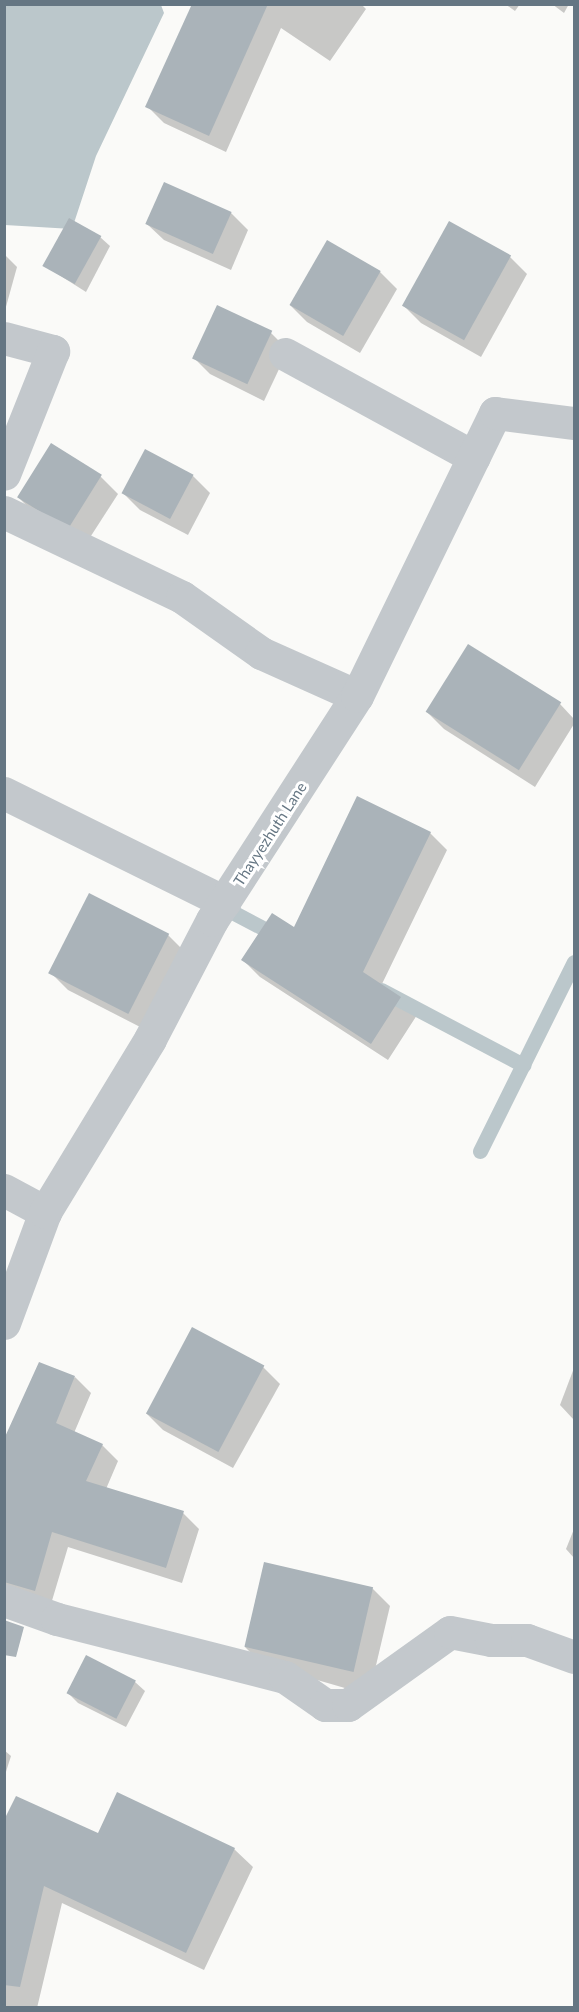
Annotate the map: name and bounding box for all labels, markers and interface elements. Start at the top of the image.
street label: Thayyezhuth Lane [230,779,310,889]

